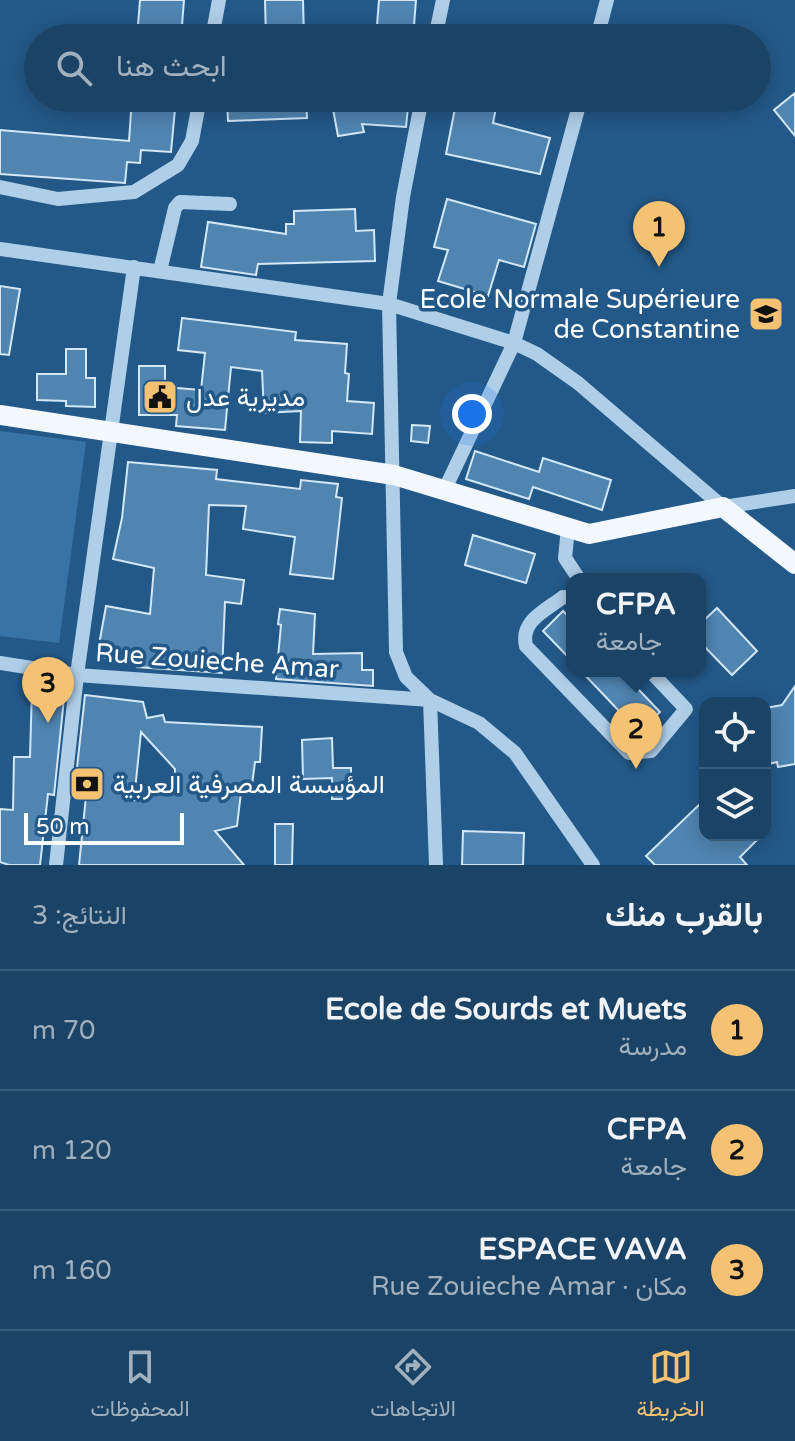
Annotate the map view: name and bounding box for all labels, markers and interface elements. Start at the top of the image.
search box [24,24,771,112]
icon: search [52,46,96,90]
text: ابحث هنا [116,48,227,85]
pin: 1 [633,201,685,267]
place label: Ecole Normale Supérieure de Constantine [420,284,740,345]
school or university icon: Ecole Normale Supérieure de Constantine [747,295,785,333]
public building icon: مديرية عدل [141,378,179,416]
place label: مديرية عدل [186,382,305,413]
your location [452,394,492,434]
popup [566,573,706,677]
text: CFPA [596,586,676,623]
text: جامعة [596,626,662,657]
street label: Rue Zouieche Amar [94,637,340,685]
pin: 3 [22,657,74,723]
map controls [699,697,771,841]
button: locate [699,697,771,769]
pin: 2 [610,703,662,769]
bank icon: المؤسسة المصرفية العربية [68,765,106,803]
place label: المؤسسة المصرفية العربية [113,769,385,800]
button: layers [699,769,771,841]
scale bar [24,809,184,845]
text: 50 m [36,814,90,840]
text: بالقرب منك [605,895,763,936]
text: النتائج: 3 [32,900,127,931]
text: Ecole de Sourds et Muets [325,991,687,1028]
text: 70 m [32,1015,95,1046]
text: 1 [729,1015,745,1046]
text: مدرسة [618,1031,687,1062]
text: CFPA [607,1111,687,1148]
text: 120 m [32,1135,112,1166]
text: 2 [729,1135,745,1166]
text: جامعة [621,1151,687,1182]
text: ESPACE VAVA [478,1231,687,1268]
text: 160 m [32,1255,112,1286]
text: 3 [729,1255,745,1286]
text: مكان · Rue Zouieche Amar [371,1271,687,1302]
tab: المحفوظات [90,1345,190,1428]
tab: الاتجاهات [370,1345,456,1428]
tab: الخريطة [637,1345,705,1428]

